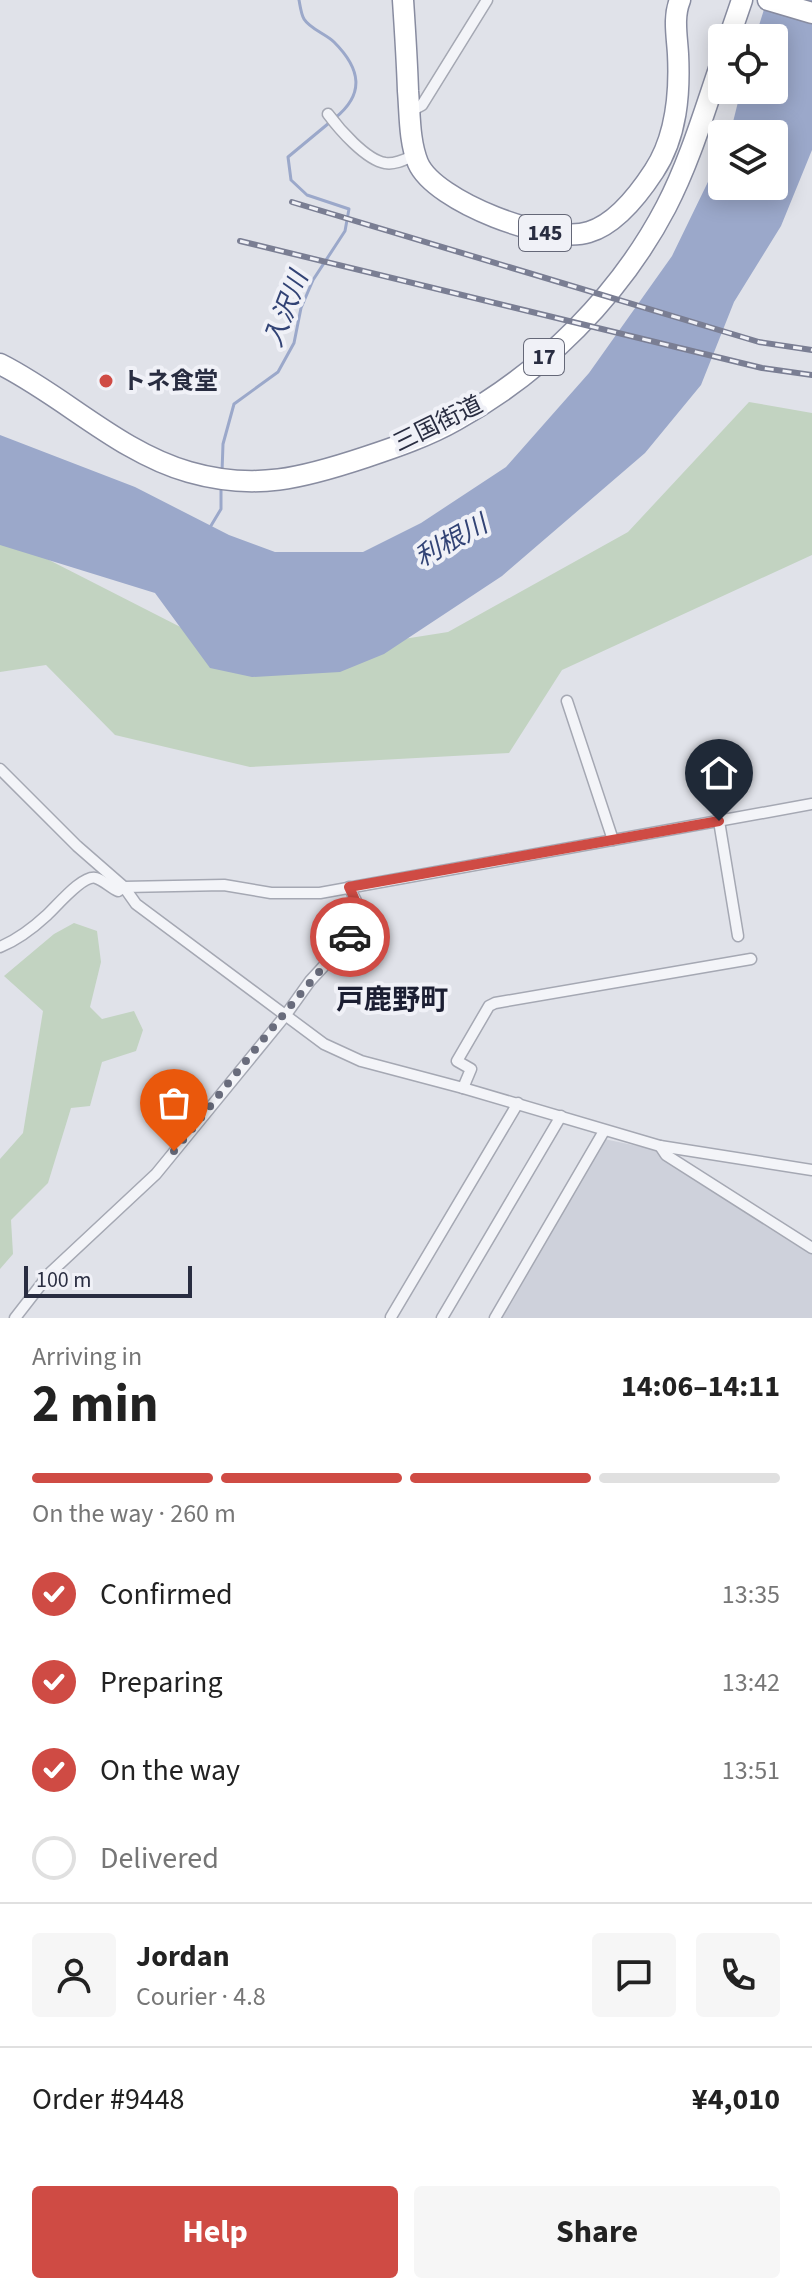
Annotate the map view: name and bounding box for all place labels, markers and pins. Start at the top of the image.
place label: トネ食堂 [122,364,218,399]
marker: トネ食堂 [97,372,115,390]
pin [685,739,753,821]
pin [140,1069,208,1151]

